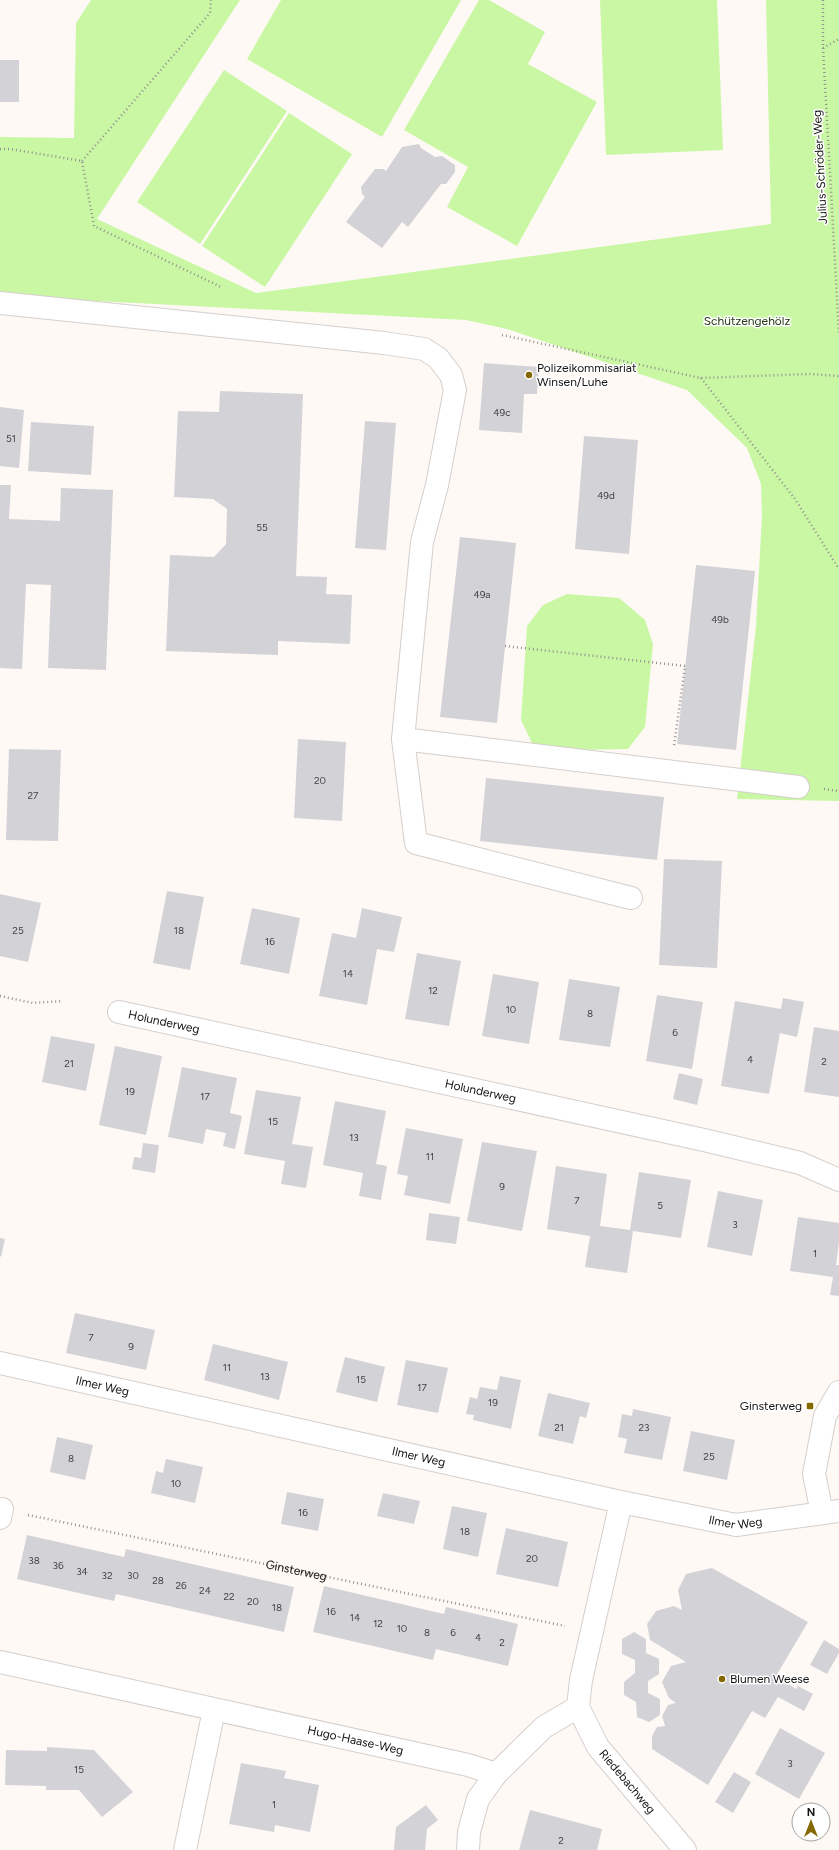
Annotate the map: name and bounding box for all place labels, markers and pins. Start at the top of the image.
place label: Polizeikommisariat Winsen/Luhe [537,361,637,389]
marker: Polizeikommisariat Winsen/Luhe [524,370,534,380]
place label: Ginsterweg [740,1399,802,1413]
marker: Ginsterweg [805,1401,815,1411]
place label: Blumen Weese [730,1672,810,1686]
marker: Blumen Weese [717,1674,727,1684]

